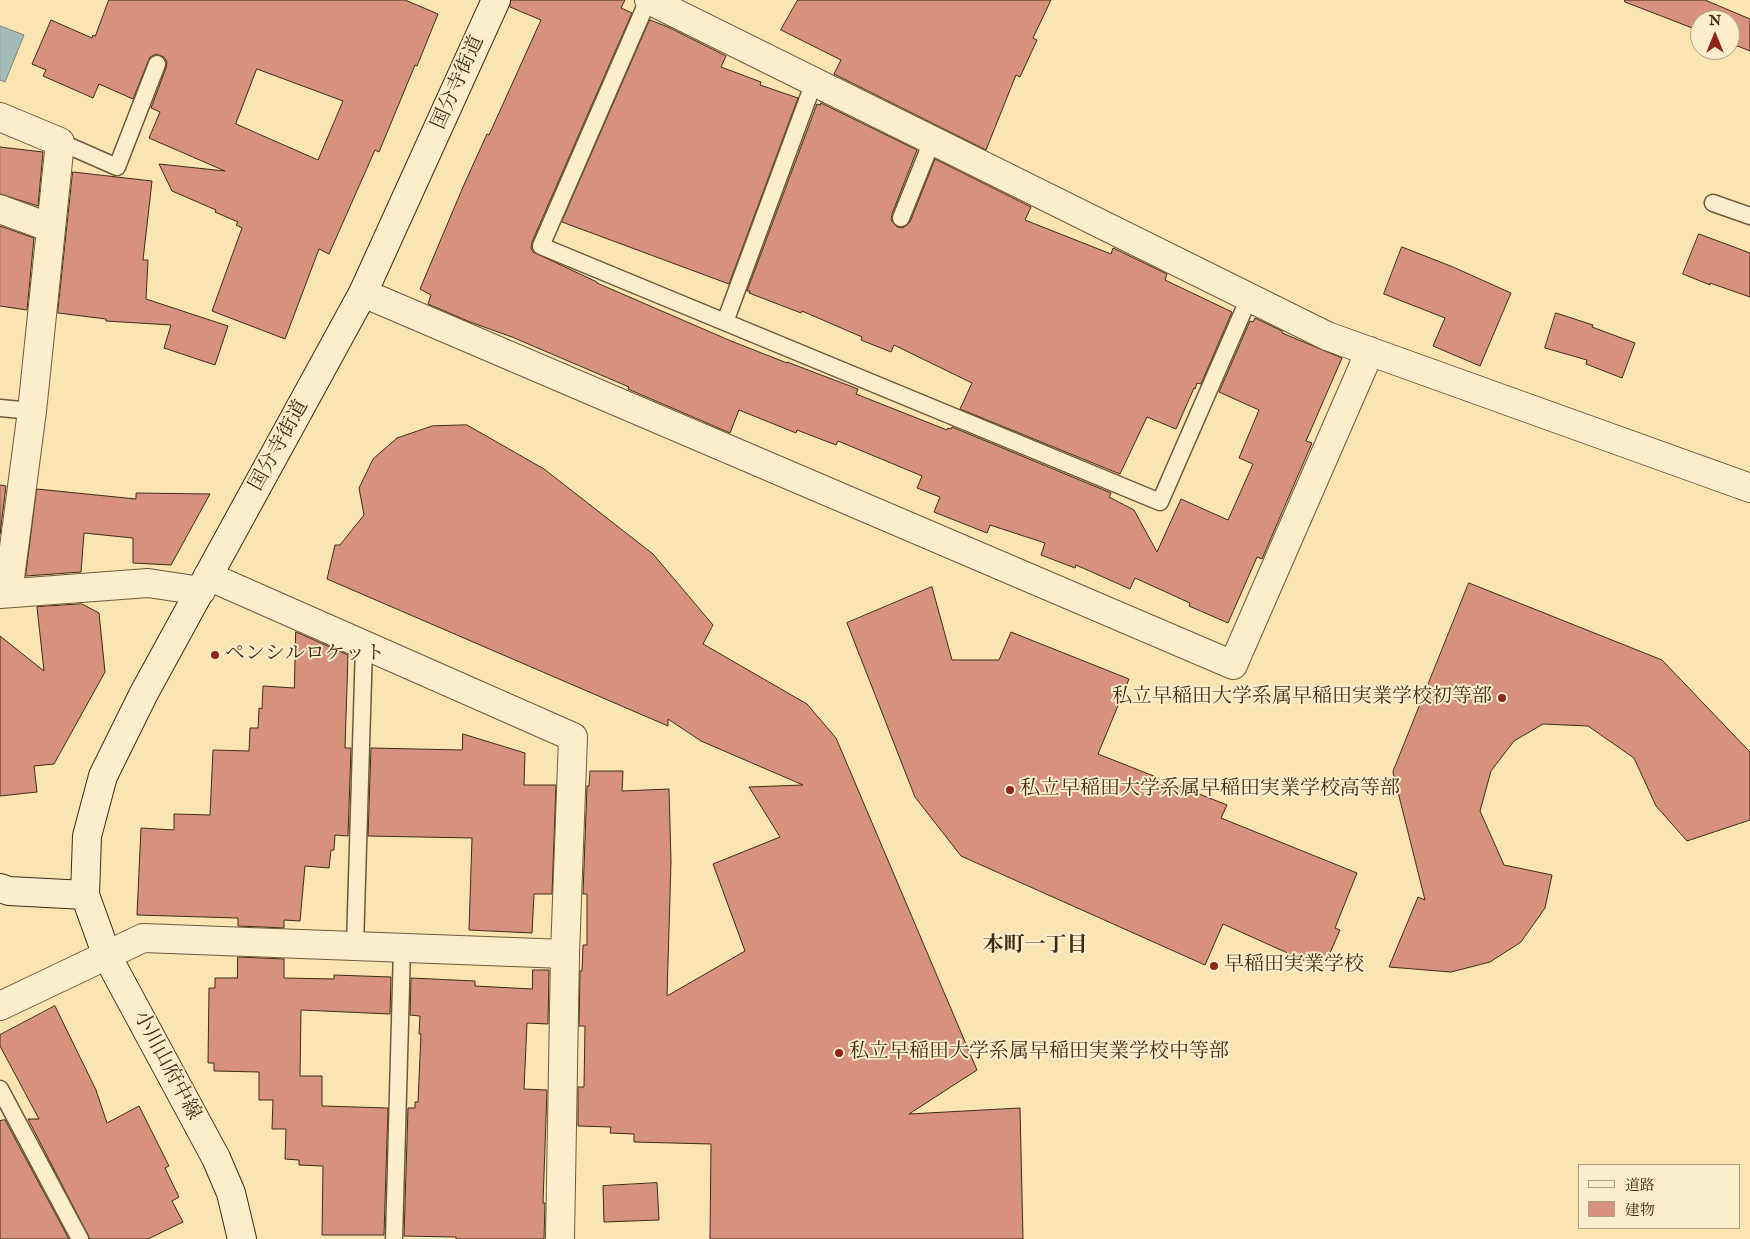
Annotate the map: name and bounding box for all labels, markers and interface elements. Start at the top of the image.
north arrow [1690,10,1740,60]
text: N [1709,12,1721,30]
street label: 国分寺街道 [428,32,490,134]
street label: 国分寺街道 [245,396,315,496]
place label: ペンシルロケット [225,643,385,667]
marker: ペンシルロケット [209,649,221,661]
place label: 私立早稲田大学系属早稲田実業学校初等部 [1112,686,1492,710]
marker: 私立早稲田大学系属早稲田実業学校初等部 [1496,692,1508,704]
place label: 私立早稲田大学系属早稲田実業学校高等部 [1020,778,1400,802]
marker: 私立早稲田大学系属早稲田実業学校高等部 [1004,784,1016,796]
district label: 本町一丁目 [983,934,1087,960]
place label: 早稲田実業学校 [1224,954,1364,978]
marker: 早稲田実業学校 [1208,960,1220,972]
street label: 小川山府中線 [127,1007,205,1125]
place label: 私立早稲田大学系属早稲田実業学校中等部 [849,1041,1229,1065]
marker: 私立早稲田大学系属早稲田実業学校中等部 [833,1047,845,1059]
legend [1578,1164,1740,1229]
text: 道路 [1625,1176,1655,1195]
text: 建物 [1625,1201,1655,1220]

